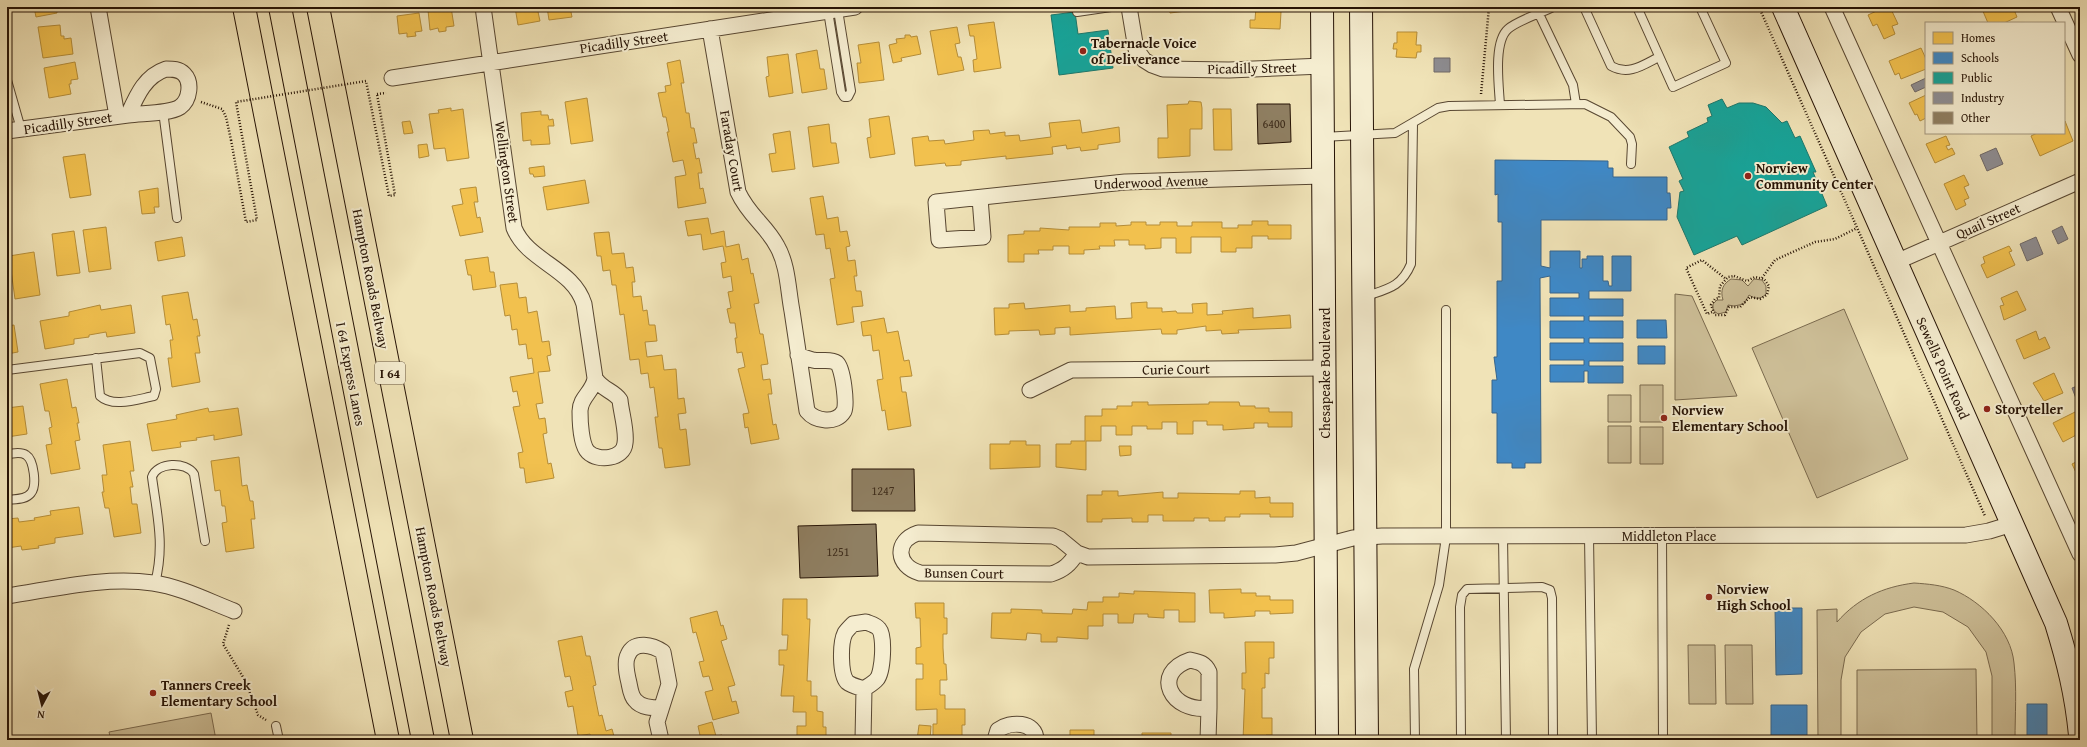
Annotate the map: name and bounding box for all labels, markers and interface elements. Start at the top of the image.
legend [1925,22,2065,134]
street label: Picadilly Street [579,26,670,58]
text: Homes [1961,29,1996,46]
place label: Tabernacle Voice of Deliverance [1091,33,1197,69]
marker: Tabernacle Voice of Deliverance [1078,46,1088,56]
text: Schools [1961,49,1999,66]
street label: Picadilly Street [1207,57,1297,79]
text: Public [1961,69,1993,86]
text: Industry [1961,89,2004,106]
street label: Picadilly Street [23,107,114,139]
street label: Faraday Court [715,109,749,193]
text: Other [1961,109,1990,126]
house number: 6400 [1262,115,1286,132]
street label: Wellington Street [490,120,524,224]
place label: Norview Community Center [1756,158,1874,194]
street label: Underwood Avenue [1093,170,1209,194]
marker: Norview Community Center [1743,171,1753,181]
street label: Quail Street [1952,198,2024,244]
street label: Hampton Roads Beltway [348,207,394,351]
street label: Chesapeake Boulevard [1315,307,1335,439]
street label: Sewells Point Road [1912,314,1975,423]
street label: I 64 Express Lanes [331,320,371,428]
street label: Curie Court [1142,358,1210,380]
road number: I 64 [375,362,405,384]
place label: Storyteller [1995,399,2063,419]
place label: Norview Elementary School [1672,400,1789,436]
marker: Storyteller [1982,404,1992,414]
marker: Norview Elementary School [1659,413,1669,423]
house number: 1247 [871,482,895,499]
street label: Hampton Roads Beltway [411,525,457,669]
street label: Middleton Place [1622,526,1717,546]
house number: 1251 [826,543,850,560]
street label: Bunsen Court [924,562,1004,584]
place label: Norview High School [1717,579,1792,615]
marker: Norview High School [1704,592,1714,602]
place label: Tanners Creek Elementary School [161,675,278,711]
north arrow [22,685,62,725]
marker: Tanners Creek Elementary School [148,688,158,698]
text: N [36,706,45,723]

